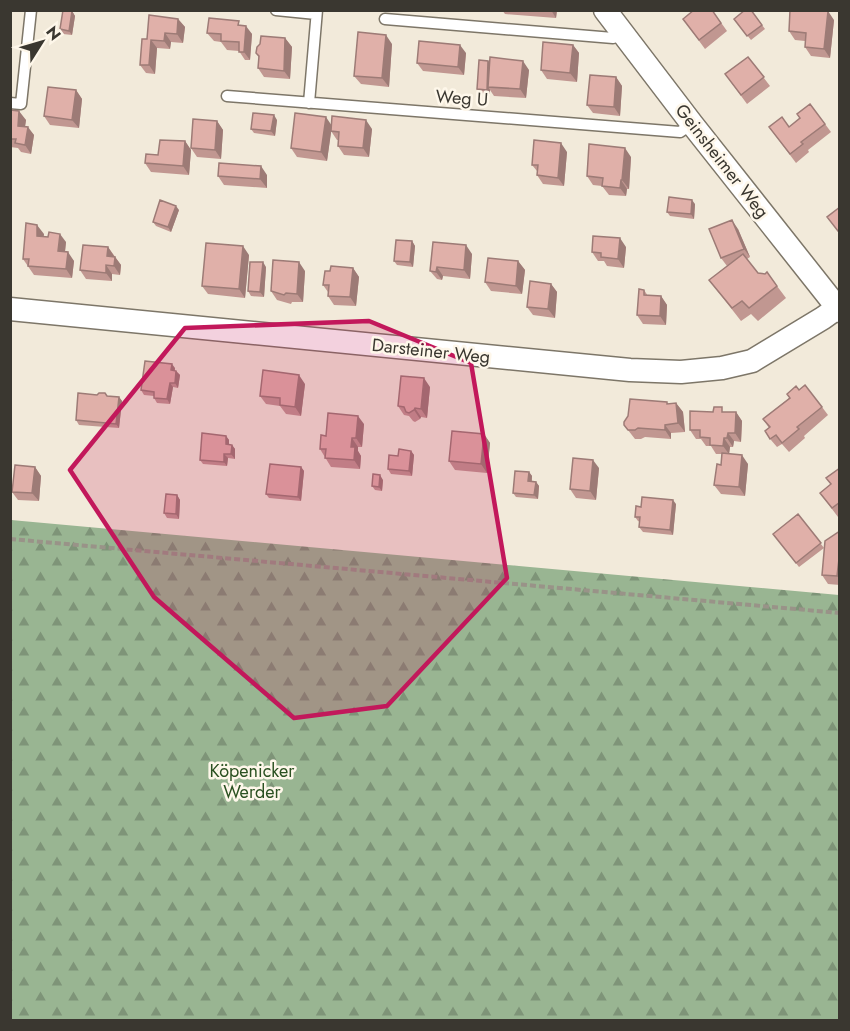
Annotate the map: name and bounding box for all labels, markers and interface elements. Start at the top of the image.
north arrow [12,12,72,72]
text: N [41,21,67,45]
street label: Weg U [435,83,489,113]
street label: Geinsheimer Weg [669,98,775,224]
street label: Darsteiner Weg [371,332,491,370]
park label: Köpenicker Werder [210,758,295,805]

